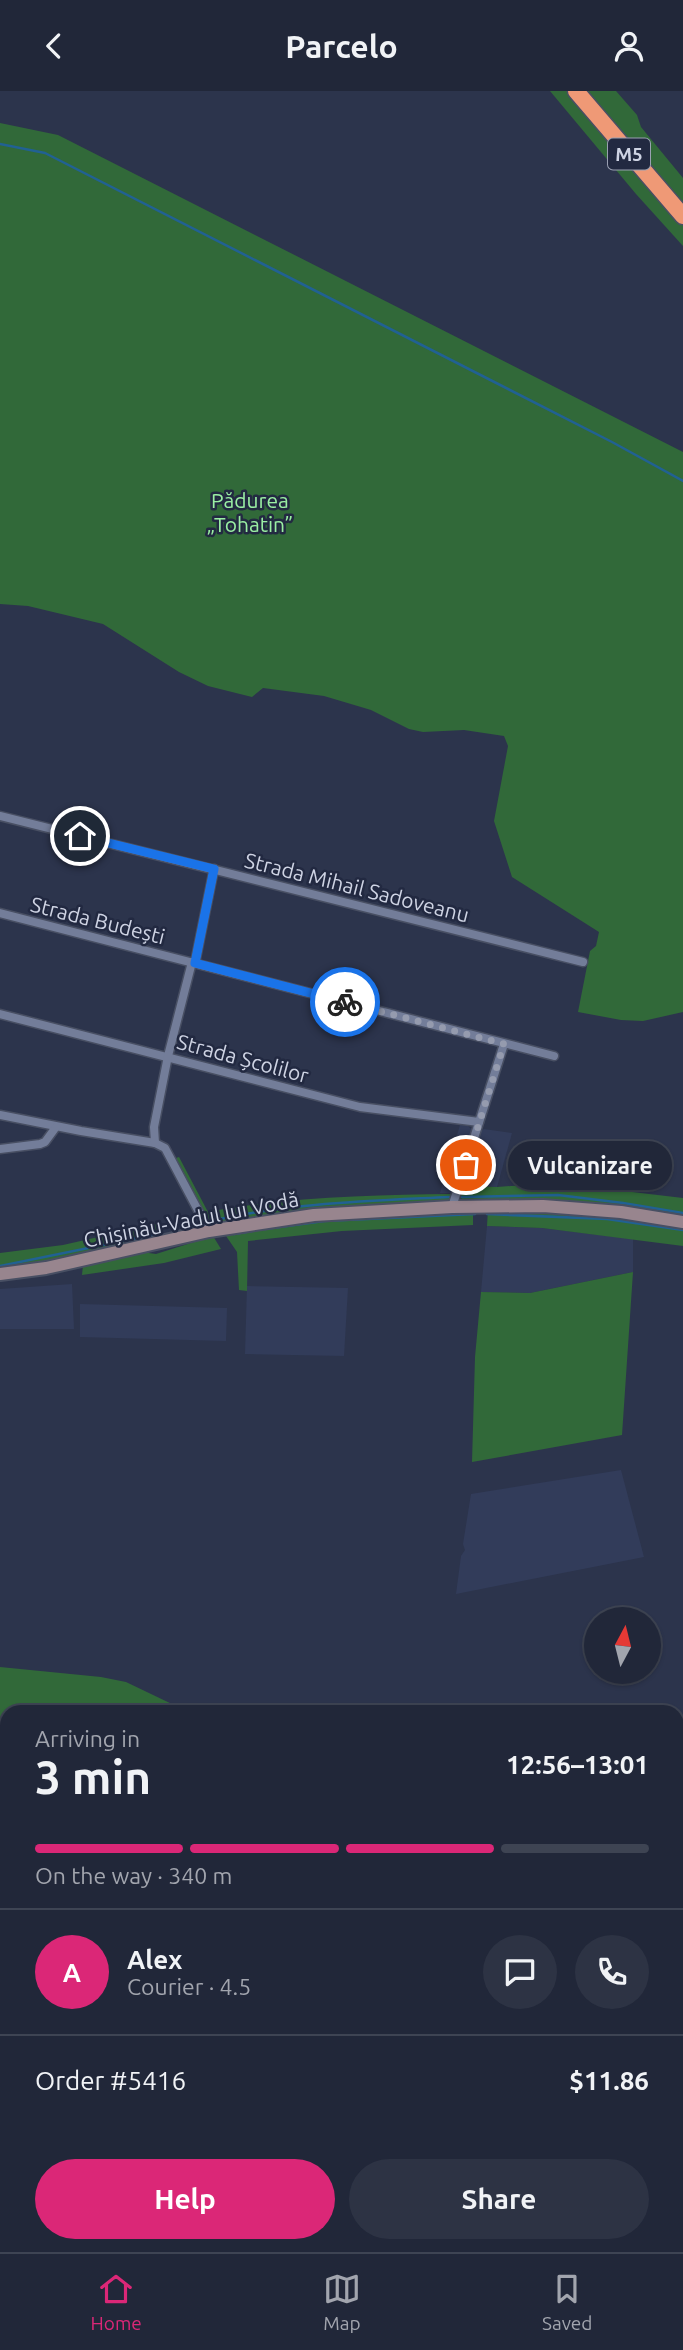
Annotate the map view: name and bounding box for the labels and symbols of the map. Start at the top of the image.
road number: M5 [608,139,650,169]
park label: Pădurea „Tohatin” [207,488,293,536]
pin [50,806,110,866]
street label: Strada Mihail Sadoveanu [242,847,472,927]
street label: Strada Budești [28,892,168,948]
courier [310,967,380,1037]
street label: Strada Școlilor [175,1029,311,1087]
pin [436,1135,496,1195]
callout: Vulcanizare [508,1141,672,1189]
street label: Chișinău-Vadul lui Vodă [81,1186,301,1252]
north arrow [584,1607,662,1683]

